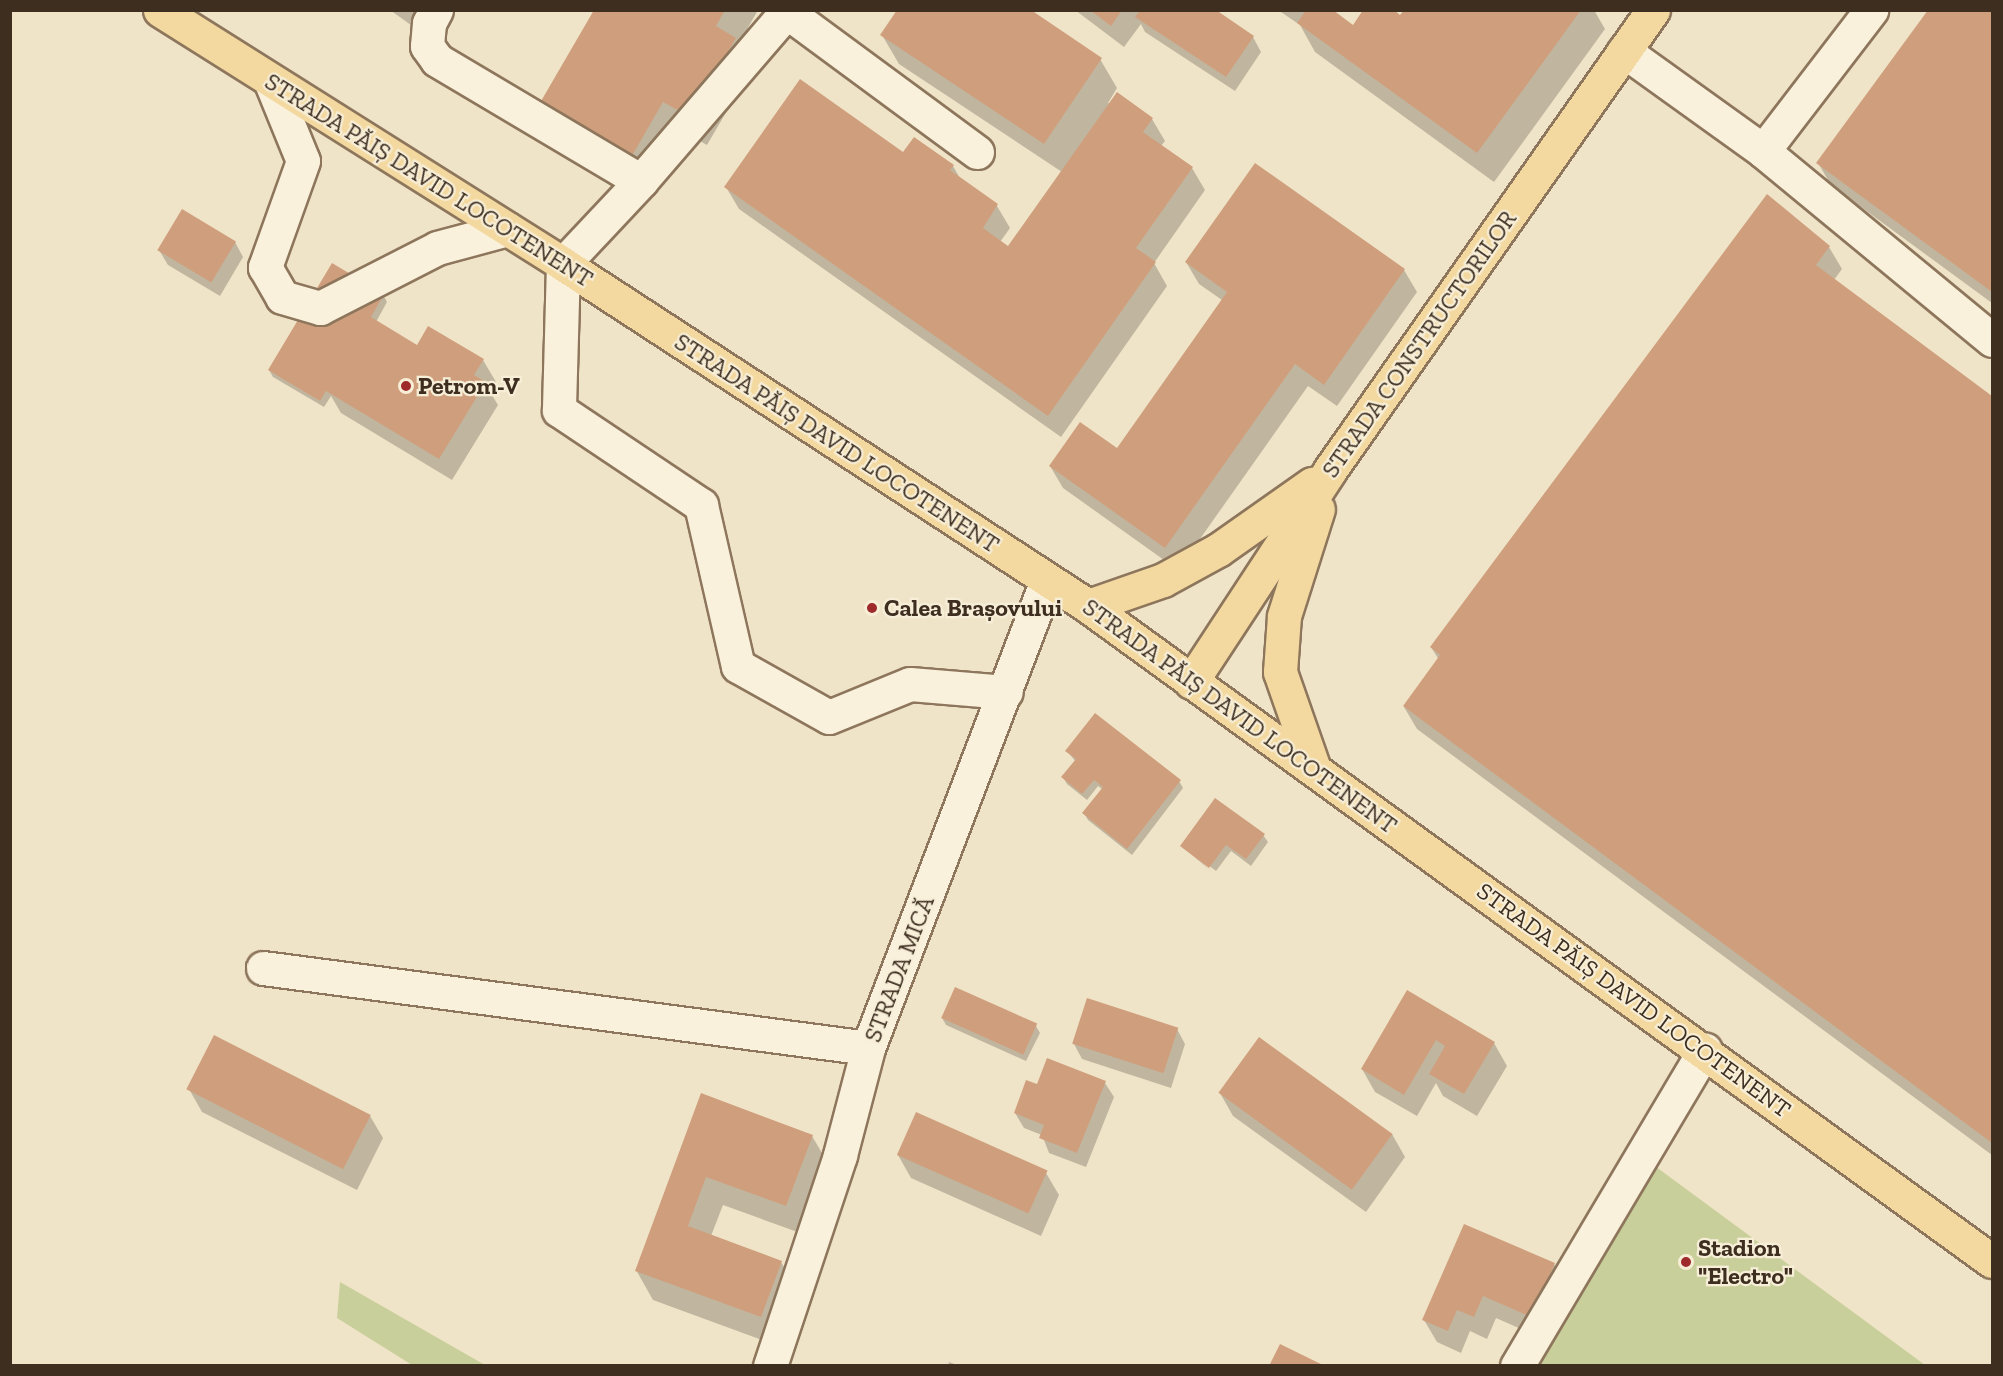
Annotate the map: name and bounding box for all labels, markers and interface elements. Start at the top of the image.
street label: STRADA PĂIȘ DAVID LOCOTENENT [259,67,599,293]
street label: STRADA CONSTRUCTORILOR [1315,205,1523,483]
street label: STRADA PĂIȘ DAVID LOCOTENENT [669,327,1005,559]
place label: Petrom-V [418,372,520,400]
marker: Petrom-V [399,379,413,393]
street label: STRADA PĂIȘ DAVID LOCOTENENT [1077,592,1403,840]
place label: Calea Brașovului [884,594,1062,622]
marker: Calea Brașovului [865,601,879,615]
street label: STRADA PĂIȘ DAVID LOCOTENENT [1471,876,1797,1124]
street label: STRADA MICĂ [858,892,940,1046]
place label: Stadion "Electro" [1698,1234,1793,1290]
marker: Stadion "Electro" [1679,1255,1693,1269]

